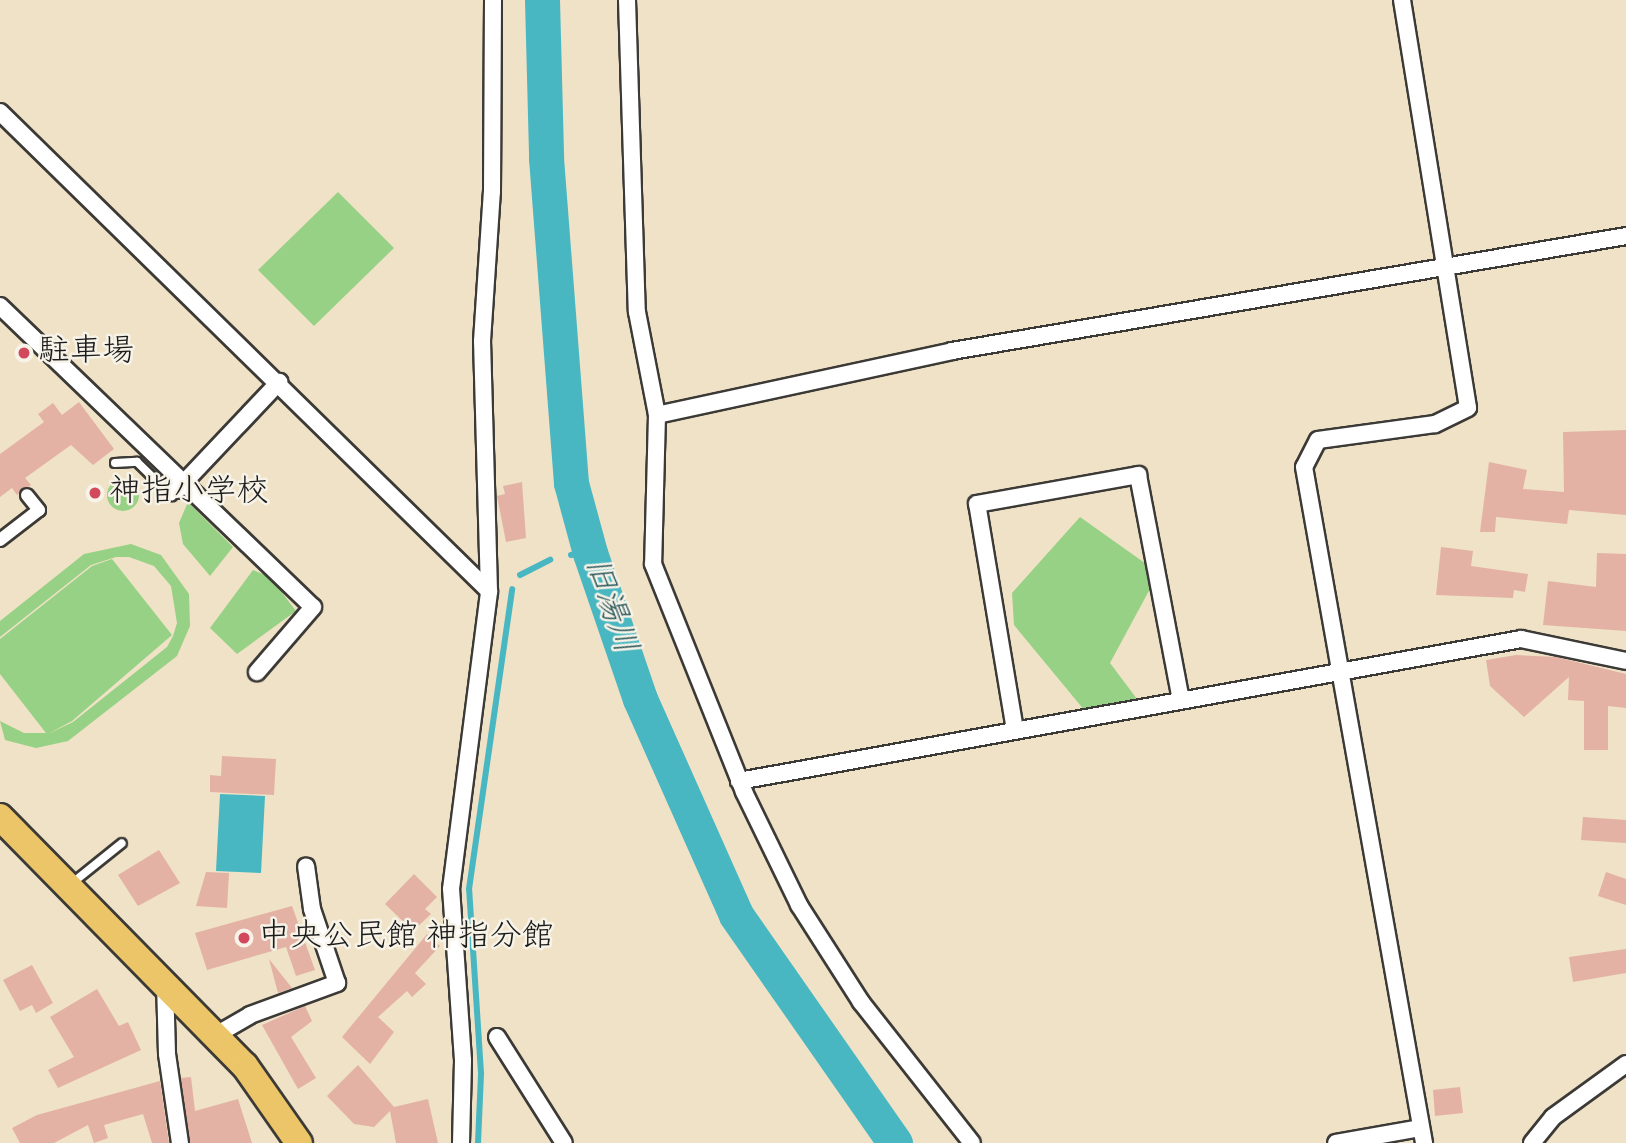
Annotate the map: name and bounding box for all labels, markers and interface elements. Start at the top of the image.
place label: 駐車場 [38,334,134,372]
marker: 駐車場 [16,345,32,361]
place label: 神指小学校 [109,474,269,512]
marker: 神指小学校 [87,485,103,501]
water label: 旧湯川 [574,553,644,659]
place label: 中央公民館 神指分館 [258,919,554,957]
marker: 中央公民館 神指分館 [236,930,252,946]

